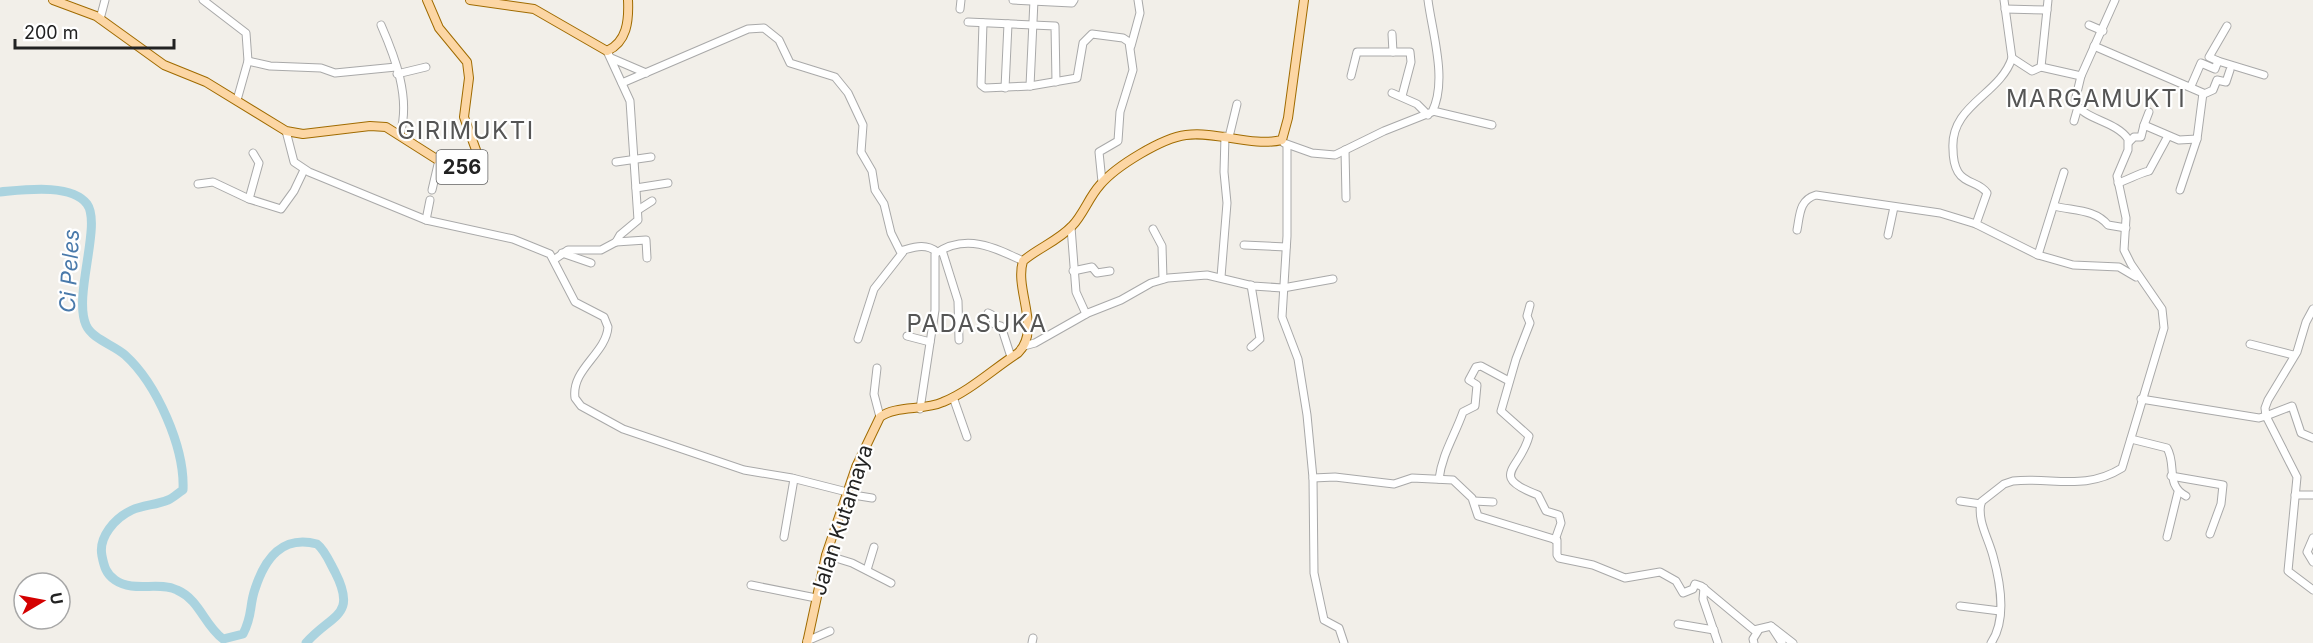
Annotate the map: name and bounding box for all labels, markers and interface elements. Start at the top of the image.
scale bar [15,12,174,50]
text: 200 m [24,22,79,43]
district label: MARGAMUKTI [2006,84,2186,113]
district label: GIRIMUKTI [397,116,535,145]
road number: 256 [436,150,488,184]
water label: Ci Peles [54,228,84,314]
district label: PADASUKA [906,309,1048,338]
street label: Jalan Kutamaya [805,441,878,598]
north arrow [12,571,72,631]
text: U [46,591,68,606]

